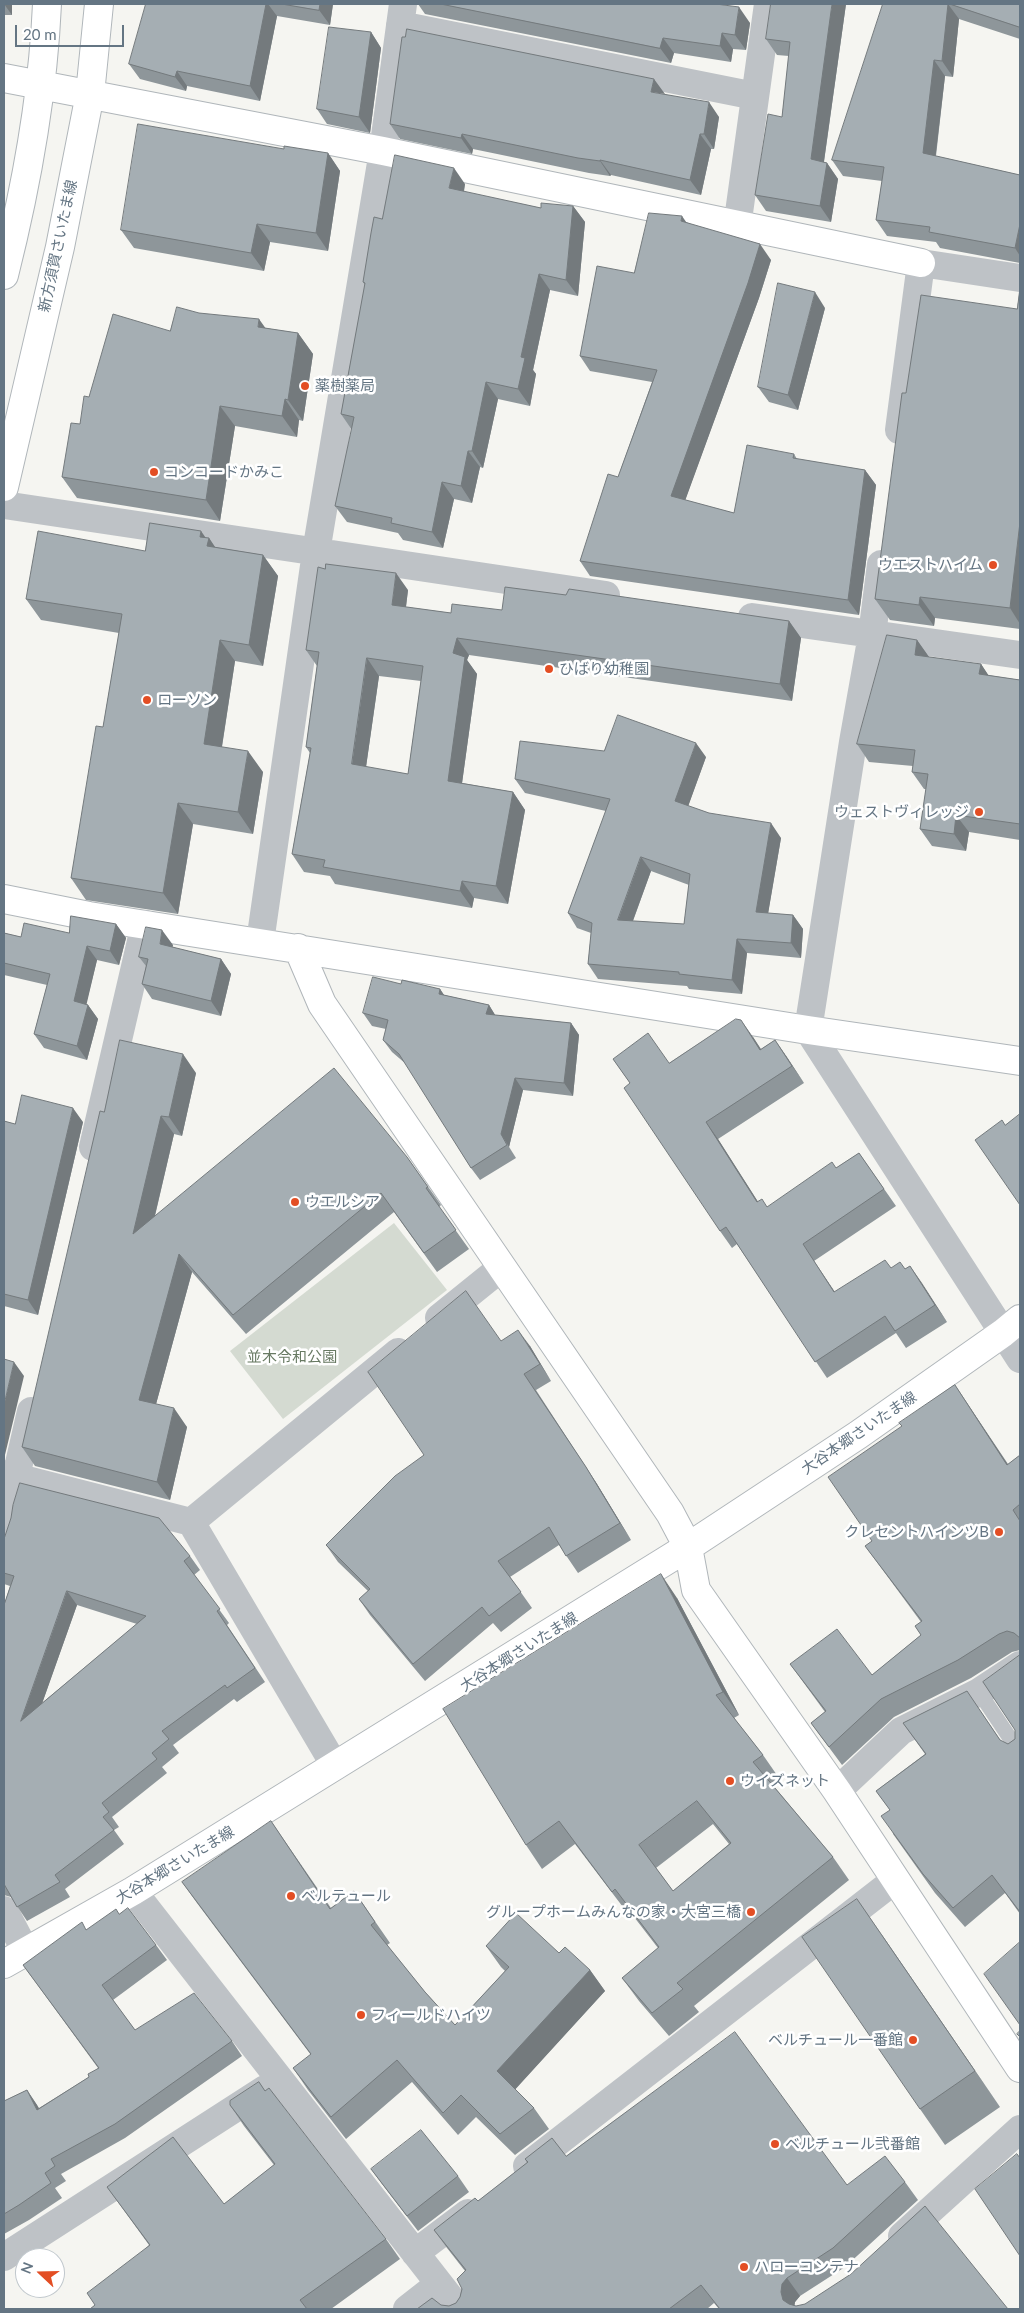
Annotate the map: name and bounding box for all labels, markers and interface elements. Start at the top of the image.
scale bar [18,15,126,47]
text: 20 m [23,25,57,43]
street label: 新方須賀さいたま線 [35,178,81,314]
place label: 薬樹薬局 [315,377,375,395]
marker: 薬樹薬局 [299,380,311,392]
place label: コンコードかみこ [164,463,284,481]
marker: コンコードかみこ [148,466,160,478]
place label: ウエストハイム [878,556,983,574]
marker: ウエストハイム [987,559,999,571]
place label: ひばり幼稚園 [559,660,649,678]
marker: ひばり幼稚園 [543,663,555,675]
place label: ローソン [157,691,217,709]
marker: ローソン [141,694,153,706]
place label: ウェストヴィレッジ [834,803,969,821]
marker: ウェストヴィレッジ [973,806,985,818]
place label: ウエルシア [305,1193,380,1211]
marker: ウエルシア [289,1196,301,1208]
park label: 並木令和公園 [247,1348,337,1366]
street label: 大谷本郷さいたま線 [798,1388,920,1478]
place label: クレセントハインツB [844,1523,989,1541]
marker: クレセントハインツB [993,1526,1005,1538]
street label: 大谷本郷さいたま線 [457,1609,581,1695]
place label: ウイズネット [740,1772,830,1790]
marker: ウイズネット [724,1775,736,1787]
street label: 大谷本郷さいたま線 [113,1823,237,1907]
place label: ベルテュール [301,1887,391,1905]
marker: ベルテュール [285,1890,297,1902]
place label: グループホームみんなの家・大宮三橋 [486,1903,741,1921]
marker: グループホームみんなの家・大宮三橋 [745,1906,757,1918]
place label: フィールドハイツ [371,2006,491,2024]
marker: フィールドハイツ [355,2009,367,2021]
place label: ベルチュール一番館 [768,2031,903,2049]
marker: ベルチュール一番館 [907,2034,919,2046]
place label: ベルチュール弐番館 [785,2135,920,2153]
marker: ベルチュール弐番館 [769,2138,781,2150]
north arrow [15,2248,65,2298]
place label: ハローコンテナ [754,2258,859,2276]
text: N [17,2260,36,2276]
marker: ハローコンテナ [738,2261,750,2273]

